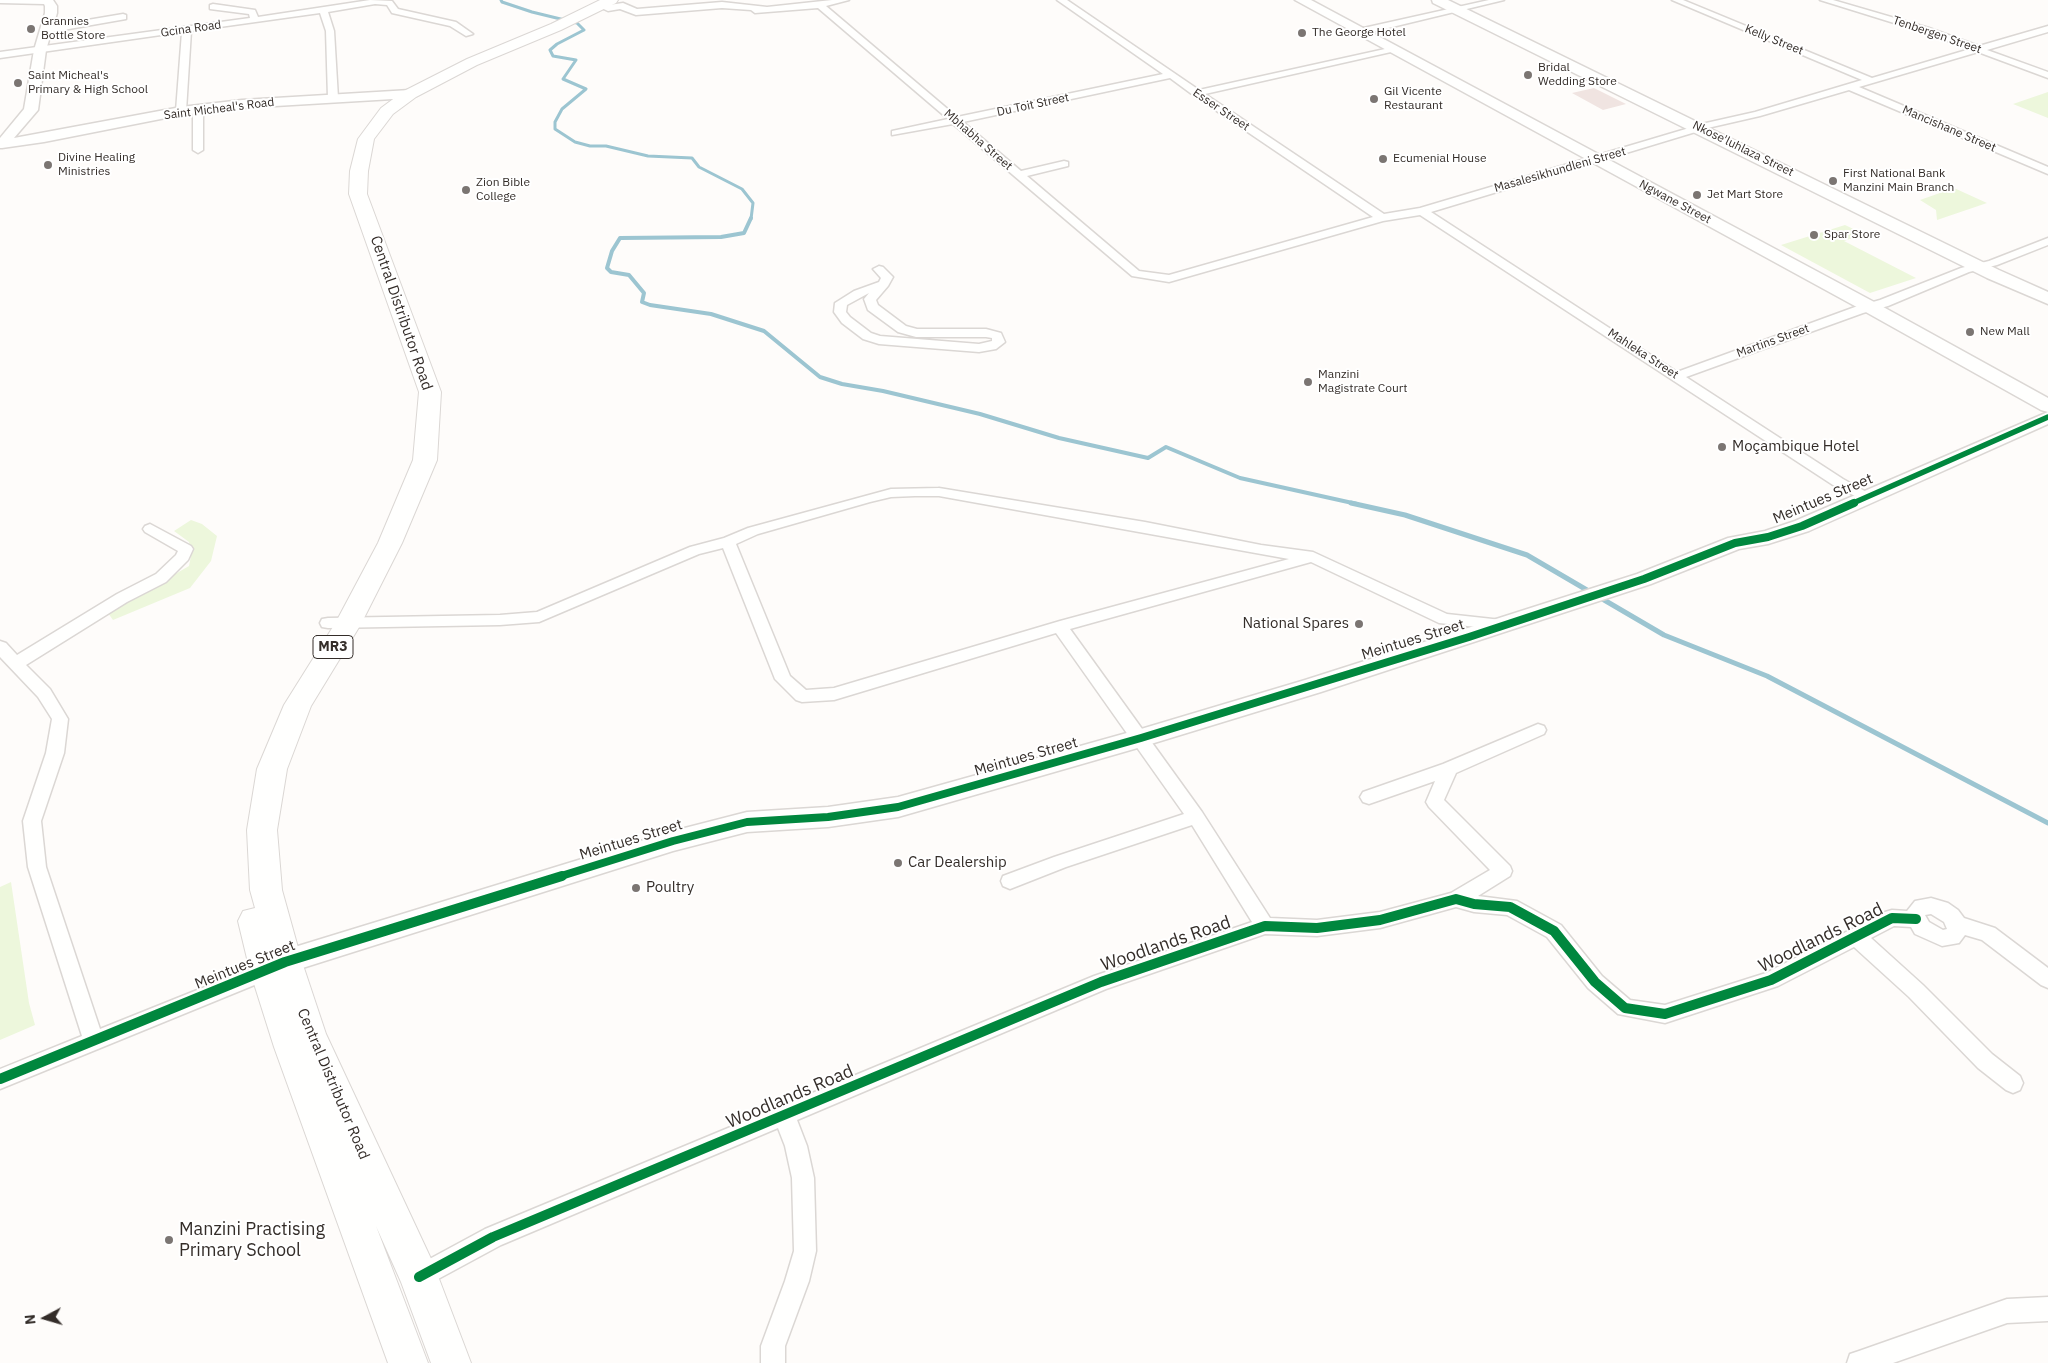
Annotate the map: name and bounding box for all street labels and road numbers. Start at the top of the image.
street label: Tenbergen Street [1891,13,1983,57]
street label: Gcina Road [160,18,222,40]
street label: Kelly Street [1743,22,1805,58]
street label: Esser Street [1190,86,1252,134]
street label: Du Toit Street [996,90,1070,120]
street label: Saint Micheal's Road [163,95,275,123]
street label: Mancishane Street [1900,103,1998,155]
street label: Mbhabha Street [941,106,1015,174]
street label: Nkose'luhlaza Street [1690,118,1796,180]
street label: Masalesikhundleni Street [1493,144,1627,196]
street label: Ngwane Street [1637,177,1713,227]
street label: Central Distributor Road [366,233,436,393]
street label: Martins Street [1735,321,1811,361]
street label: Mahleka Street [1605,326,1681,382]
street label: Meintues Street [1770,470,1876,528]
street label: Meintues Street [1359,616,1467,664]
road number: MR3 [313,636,353,659]
street label: Meintues Street [972,734,1080,780]
street label: Meintues Street [577,816,685,864]
street label: Woodlands Road [1755,898,1887,978]
street label: Woodlands Road [1098,912,1234,976]
street label: Meintues Street [192,937,298,993]
street label: Central Distributor Road [293,1006,373,1162]
street label: Woodlands Road [723,1061,857,1133]

